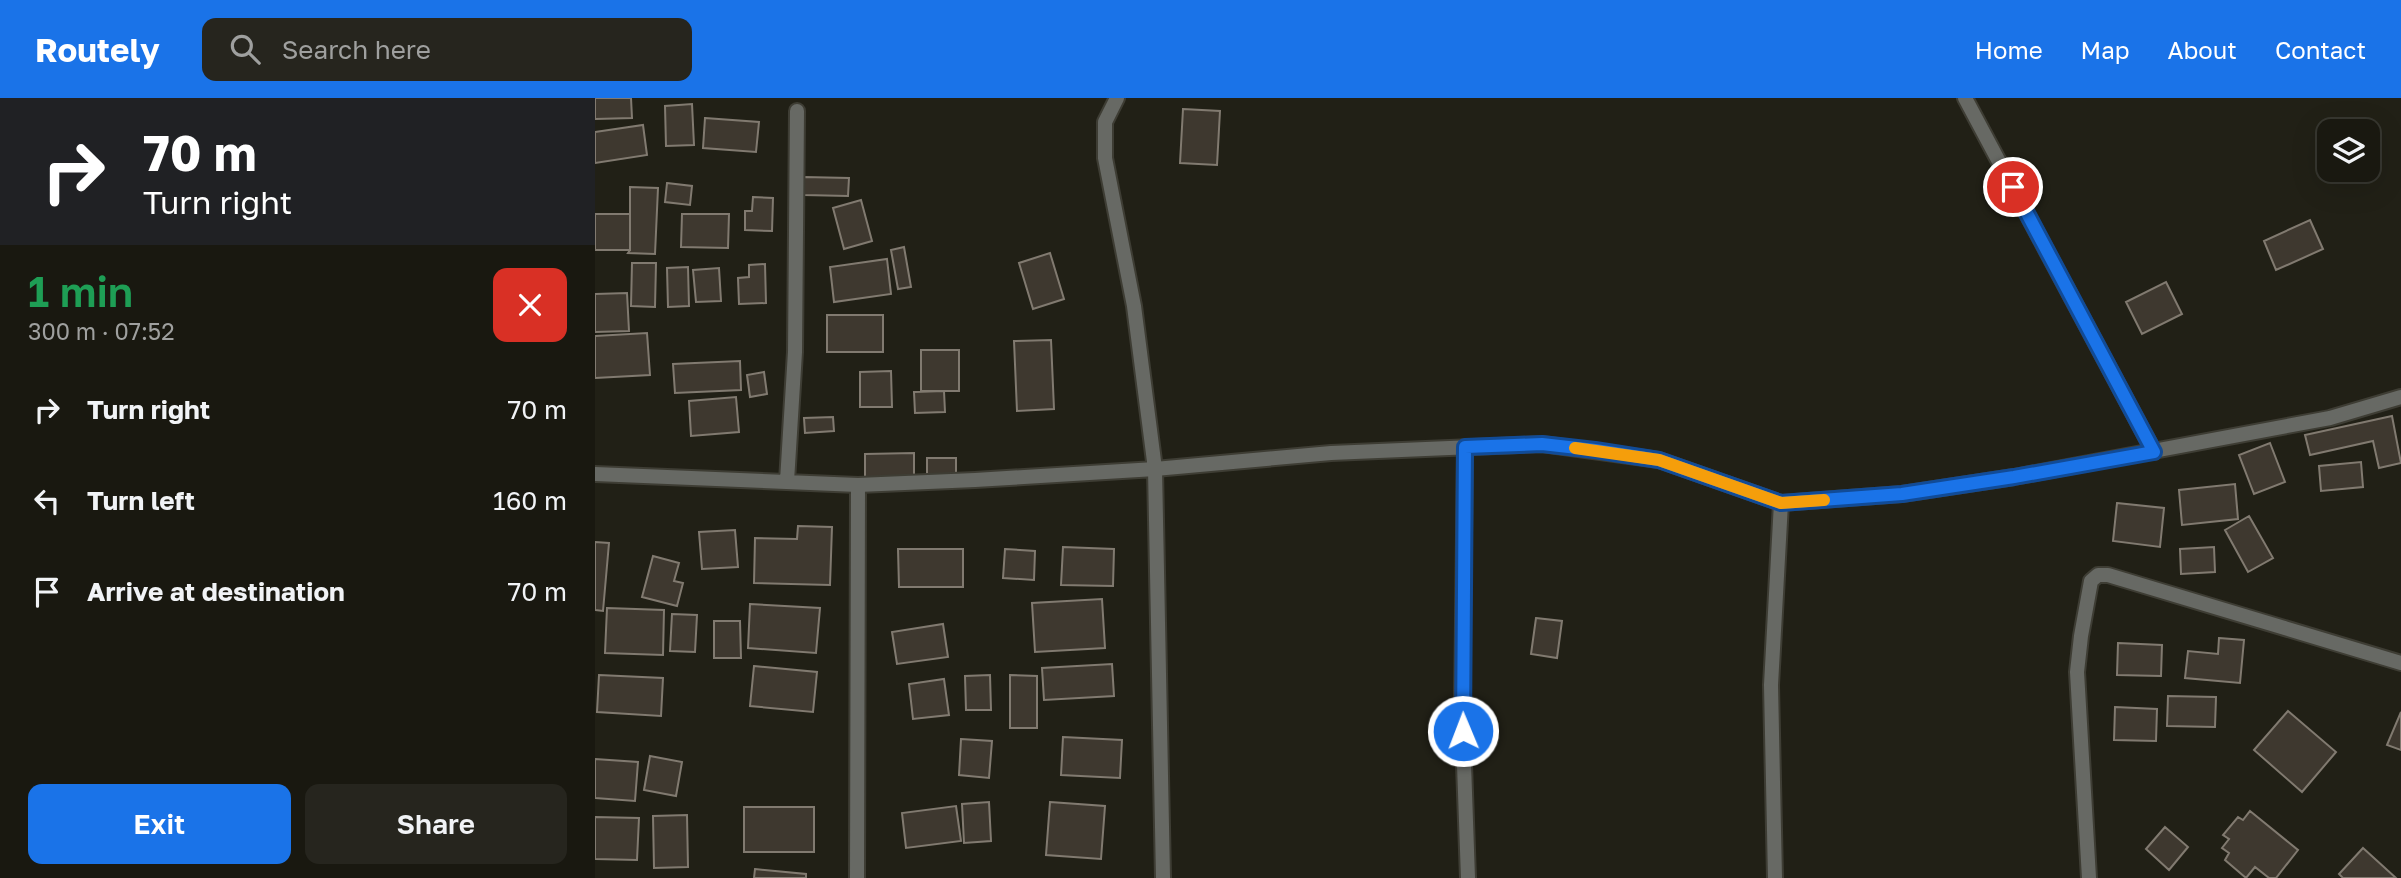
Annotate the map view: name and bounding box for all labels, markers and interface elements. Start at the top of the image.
search box [202,18,692,81]
text: Routely [35,30,160,69]
icon: search [226,30,264,68]
text: Search here [282,34,431,65]
text: Home [1975,35,2043,64]
text: Map [2081,35,2130,64]
text: About [2168,35,2237,64]
text: Contact [2275,35,2366,64]
map controls [2317,119,2380,182]
button: layers [2317,119,2380,182]
text: 70 m [143,123,257,182]
icon: right [28,126,119,217]
pin [1983,157,2043,217]
icon: arrive [1994,168,2032,206]
text: Turn right [143,183,292,221]
text: 1 min [28,266,133,316]
button: close [493,268,567,342]
text: 300 m · 07:52 [28,317,175,345]
icon: right [28,391,66,429]
text: Turn right [87,394,210,425]
text: 70 m [508,394,567,425]
icon: left [28,482,66,520]
text: Turn left [87,485,195,516]
text: 160 m [493,485,567,516]
icon: arrive [28,573,66,611]
text: Arrive at destination [87,576,345,607]
text: 70 m [508,576,567,607]
position arrow [1426,694,1500,768]
button: Exit [28,784,291,864]
button: Share [305,784,567,864]

